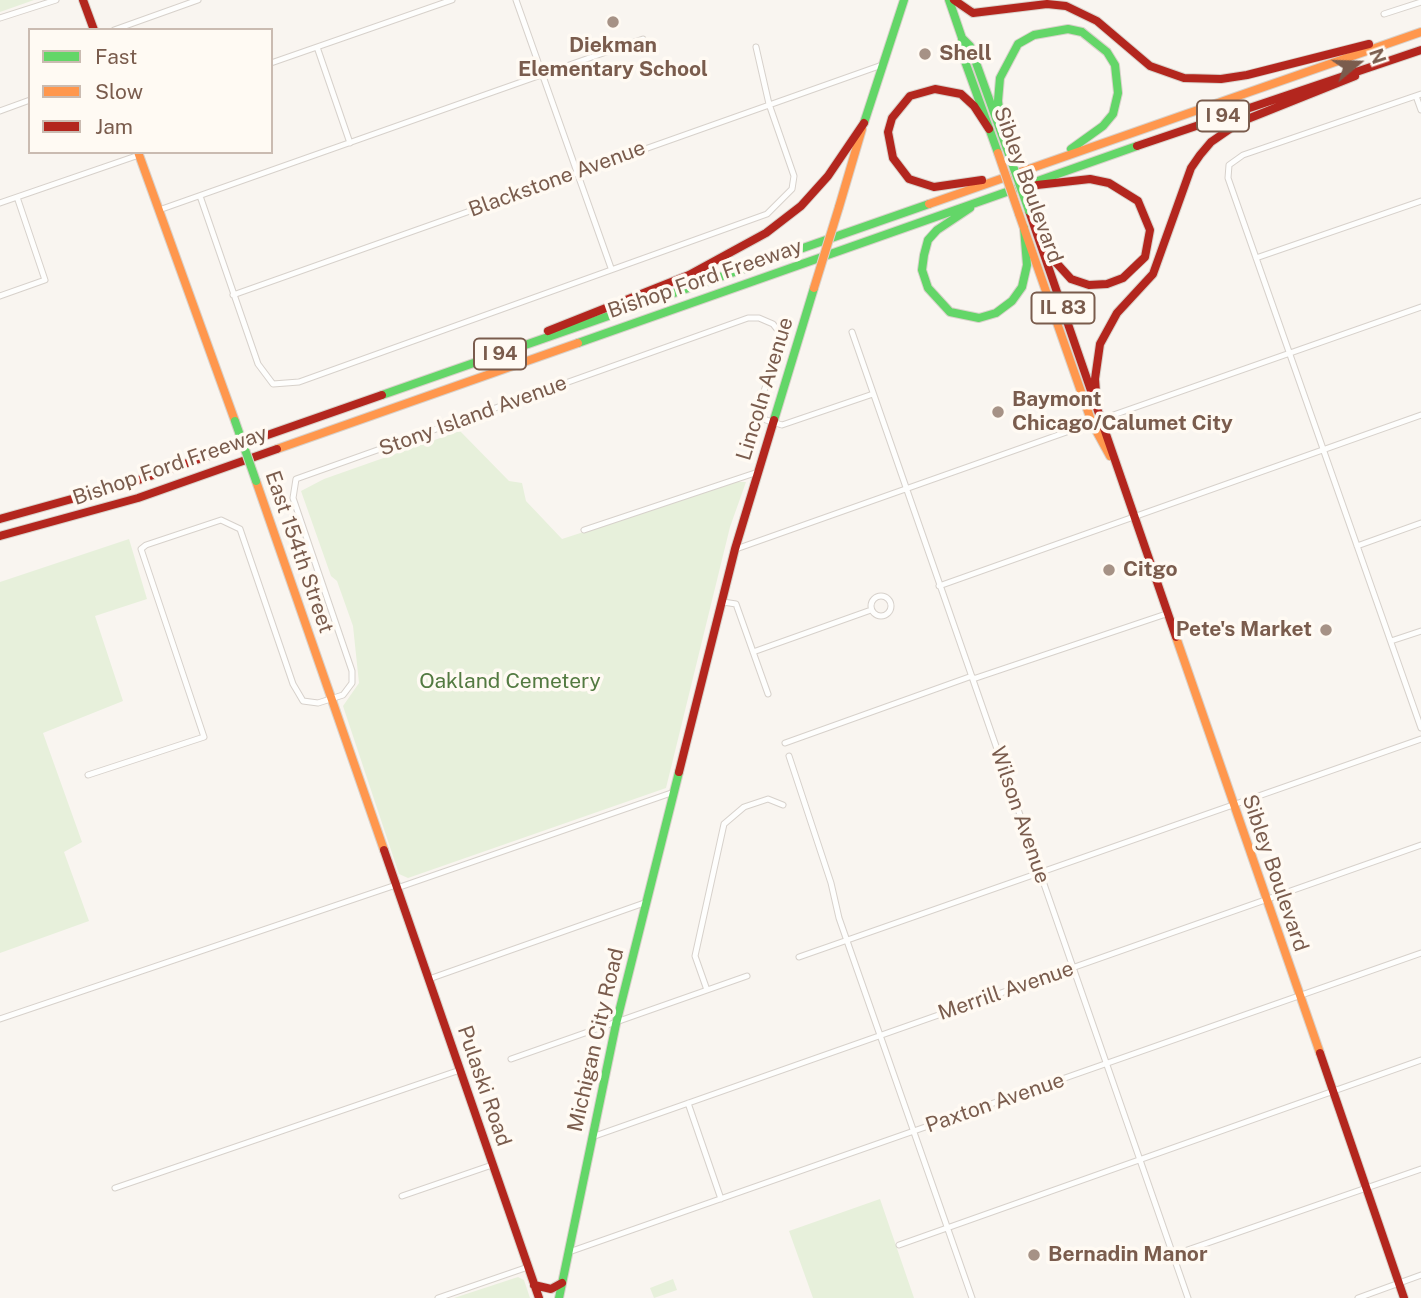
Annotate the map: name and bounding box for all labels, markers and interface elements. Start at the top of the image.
marker: Diekman Elementary School [605,14,621,30]
legend [28,28,273,154]
north arrow [1323,28,1393,98]
place label: Diekman Elementary School [518,33,708,83]
place label: Shell [939,41,992,67]
text: Fast [95,44,137,69]
marker: Shell [917,46,933,62]
text: N [1365,46,1391,67]
text: Slow [95,79,143,104]
road number: I 94 [1197,100,1249,132]
street label: Sibley Boulevard [988,104,1068,266]
text: Jam [95,114,133,139]
street label: Blackstone Avenue [465,135,649,223]
street label: Bishop Ford Freeway [604,234,806,324]
road number: IL 83 [1032,292,1094,324]
street label: Lincoln Avenue [731,314,799,464]
road number: I 94 [474,338,526,370]
street label: Stony Island Avenue [376,370,570,462]
place label: Baymont Chicago/Calumet City [1012,387,1233,437]
marker: Baymont Chicago/Calumet City [990,404,1006,420]
street label: Bishop Ford Freeway [69,421,271,511]
street label: East 154th Street [259,468,339,636]
place label: Citgo [1123,557,1178,583]
marker: Citgo [1101,562,1117,578]
place label: Pete's Market [1176,617,1312,643]
marker: Pete's Market [1318,622,1334,638]
park label: Oakland Cemetery [419,669,601,695]
street label: Wilson Avenue [985,743,1055,887]
street label: Sibley Boulevard [1236,791,1314,955]
street label: Michigan City Road [563,946,629,1134]
street label: Merrill Avenue [935,956,1077,1026]
street label: Pulaski Road [452,1022,516,1150]
street label: Paxton Avenue [922,1067,1068,1139]
place label: Bernadin Manor [1048,1242,1208,1268]
marker: Bernadin Manor [1026,1247,1042,1263]

